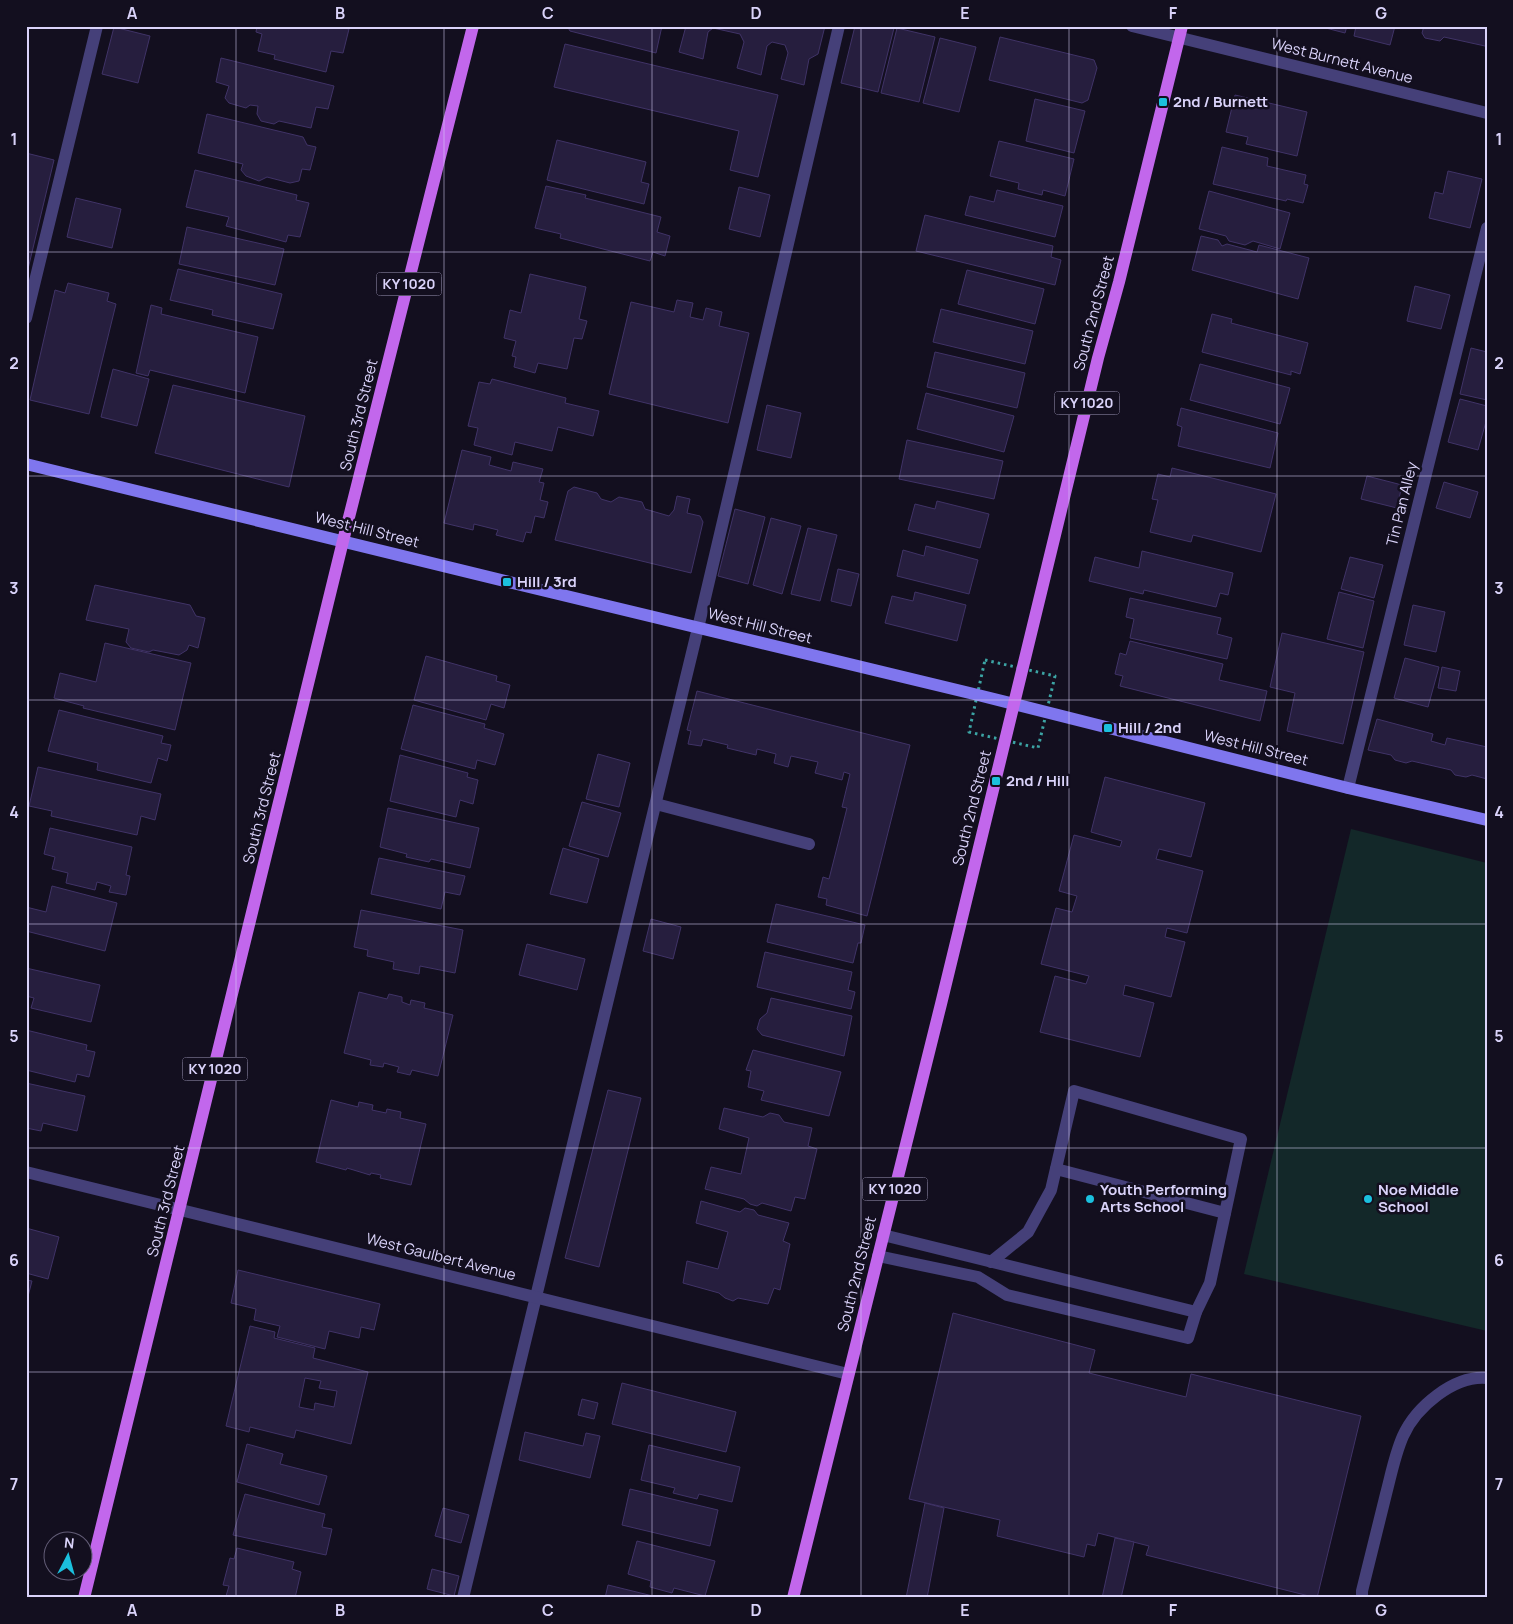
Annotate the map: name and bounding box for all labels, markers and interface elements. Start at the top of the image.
text: A [127,2,138,24]
text: B [335,2,345,24]
text: C [542,2,554,24]
text: D [750,2,762,24]
text: E [960,2,970,24]
text: F [1169,2,1178,24]
text: G [1375,2,1387,24]
street label: West Burnett Avenue [1269,33,1415,88]
place label: 2nd / Burnett [1173,91,1268,112]
marker: 2nd / Burnett [1157,96,1169,108]
text: 1 [10,128,18,150]
text: 1 [1495,128,1503,150]
street label: South 2nd Street [1068,253,1119,373]
road number: KY 1020 [376,272,442,296]
text: 2 [9,352,19,374]
text: 2 [1494,352,1504,374]
street label: South 3rd Street [334,357,383,473]
road number: KY 1020 [1054,392,1120,414]
street label: Tin Pan Alley [1381,459,1422,548]
street label: West Hill Street [313,506,421,553]
place label: Hill / 3rd [517,571,577,592]
marker: Hill / 3rd [501,576,513,588]
text: 3 [9,577,19,599]
text: 3 [1494,577,1504,599]
street label: West Hill Street [706,602,814,649]
place label: Hill / 2nd [1118,717,1181,738]
marker: Hill / 2nd [1102,722,1114,734]
street label: West Hill Street [1202,724,1310,771]
street label: South 2nd Street [947,748,996,868]
street label: South 3rd Street [237,750,286,866]
place label: 2nd / Hill [1006,770,1069,791]
marker: 2nd / Hill [990,775,1002,787]
text: 4 [9,801,19,823]
text: 4 [1494,801,1504,823]
text: 5 [9,1025,19,1047]
text: 5 [1494,1025,1504,1047]
road number: KY 1020 [182,1058,248,1080]
street label: South 3rd Street [141,1143,190,1259]
road number: KY 1020 [862,1178,928,1200]
place label: Youth Performing Arts School [1100,1179,1227,1217]
place label: Noe Middle School [1378,1179,1459,1217]
marker: Youth Performing Arts School [1084,1193,1096,1205]
marker: Noe Middle School [1362,1193,1374,1205]
street label: South 2nd Street [832,1214,881,1334]
street label: West Gaulbert Avenue [364,1228,518,1285]
text: 6 [9,1249,19,1271]
text: 6 [1494,1249,1504,1271]
text: 7 [10,1473,18,1495]
text: 7 [1495,1473,1503,1495]
north arrow [42,1532,92,1582]
text: N [63,1533,75,1553]
text: A [127,1599,138,1621]
text: B [335,1599,345,1621]
text: C [542,1599,554,1621]
text: D [750,1599,762,1621]
text: E [960,1599,970,1621]
text: F [1169,1599,1178,1621]
text: G [1375,1599,1387,1621]

